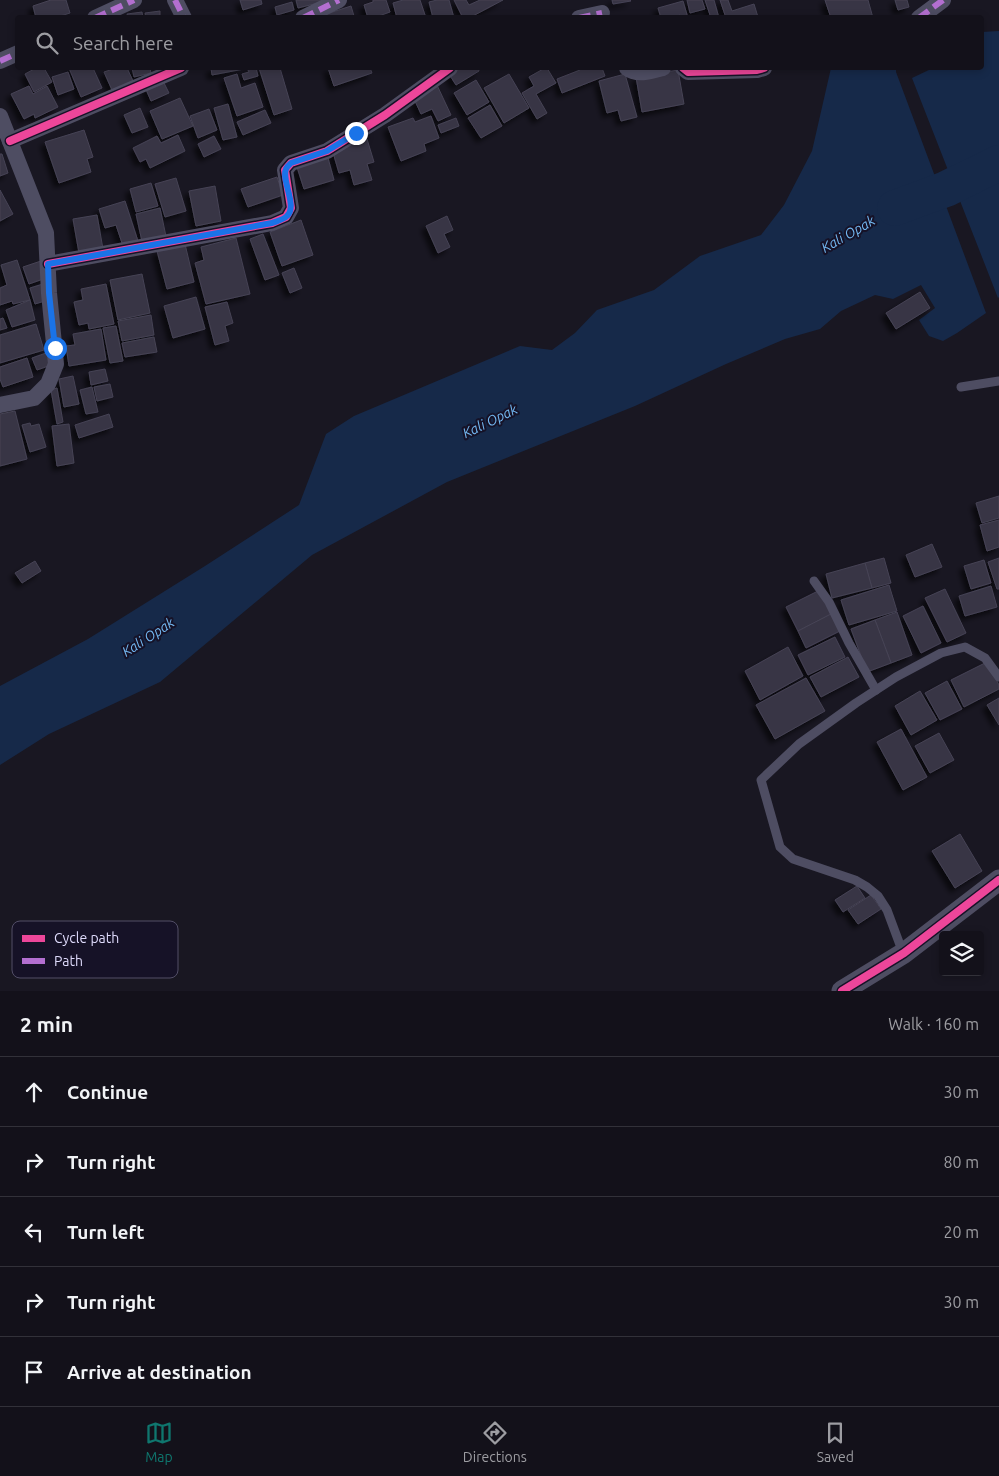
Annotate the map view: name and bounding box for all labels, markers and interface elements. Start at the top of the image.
search box [15,15,984,70]
icon: search [33,29,61,57]
text: Search here [73,32,173,54]
route end [345,122,368,145]
water label: Kali Opak [818,212,878,256]
route start [44,337,67,360]
water label: Kali Opak [460,400,521,441]
water label: Kali Opak [119,614,178,660]
legend [12,921,178,978]
text: Cycle path [54,930,119,946]
map controls [939,931,984,976]
button: layers [939,931,984,976]
text: Path [54,953,83,969]
text: 2 min [20,1012,73,1036]
text: Walk · 160 m [888,1015,979,1033]
icon: ahead [20,1078,48,1106]
text: Continue [67,1081,148,1103]
text: 30 m [943,1083,979,1101]
icon: right [20,1148,48,1176]
text: Turn right [67,1151,155,1173]
text: 80 m [943,1153,979,1171]
icon: left [20,1218,48,1246]
text: Turn left [67,1221,145,1243]
text: 20 m [943,1223,979,1241]
icon: right [20,1288,48,1316]
text: Turn right [67,1291,155,1313]
text: 30 m [943,1293,979,1311]
icon: arrive [20,1358,48,1386]
text: Arrive at destination [67,1361,252,1383]
tab: Map [145,1419,173,1465]
tab: Directions [463,1419,527,1465]
tab: Saved [817,1419,854,1465]

